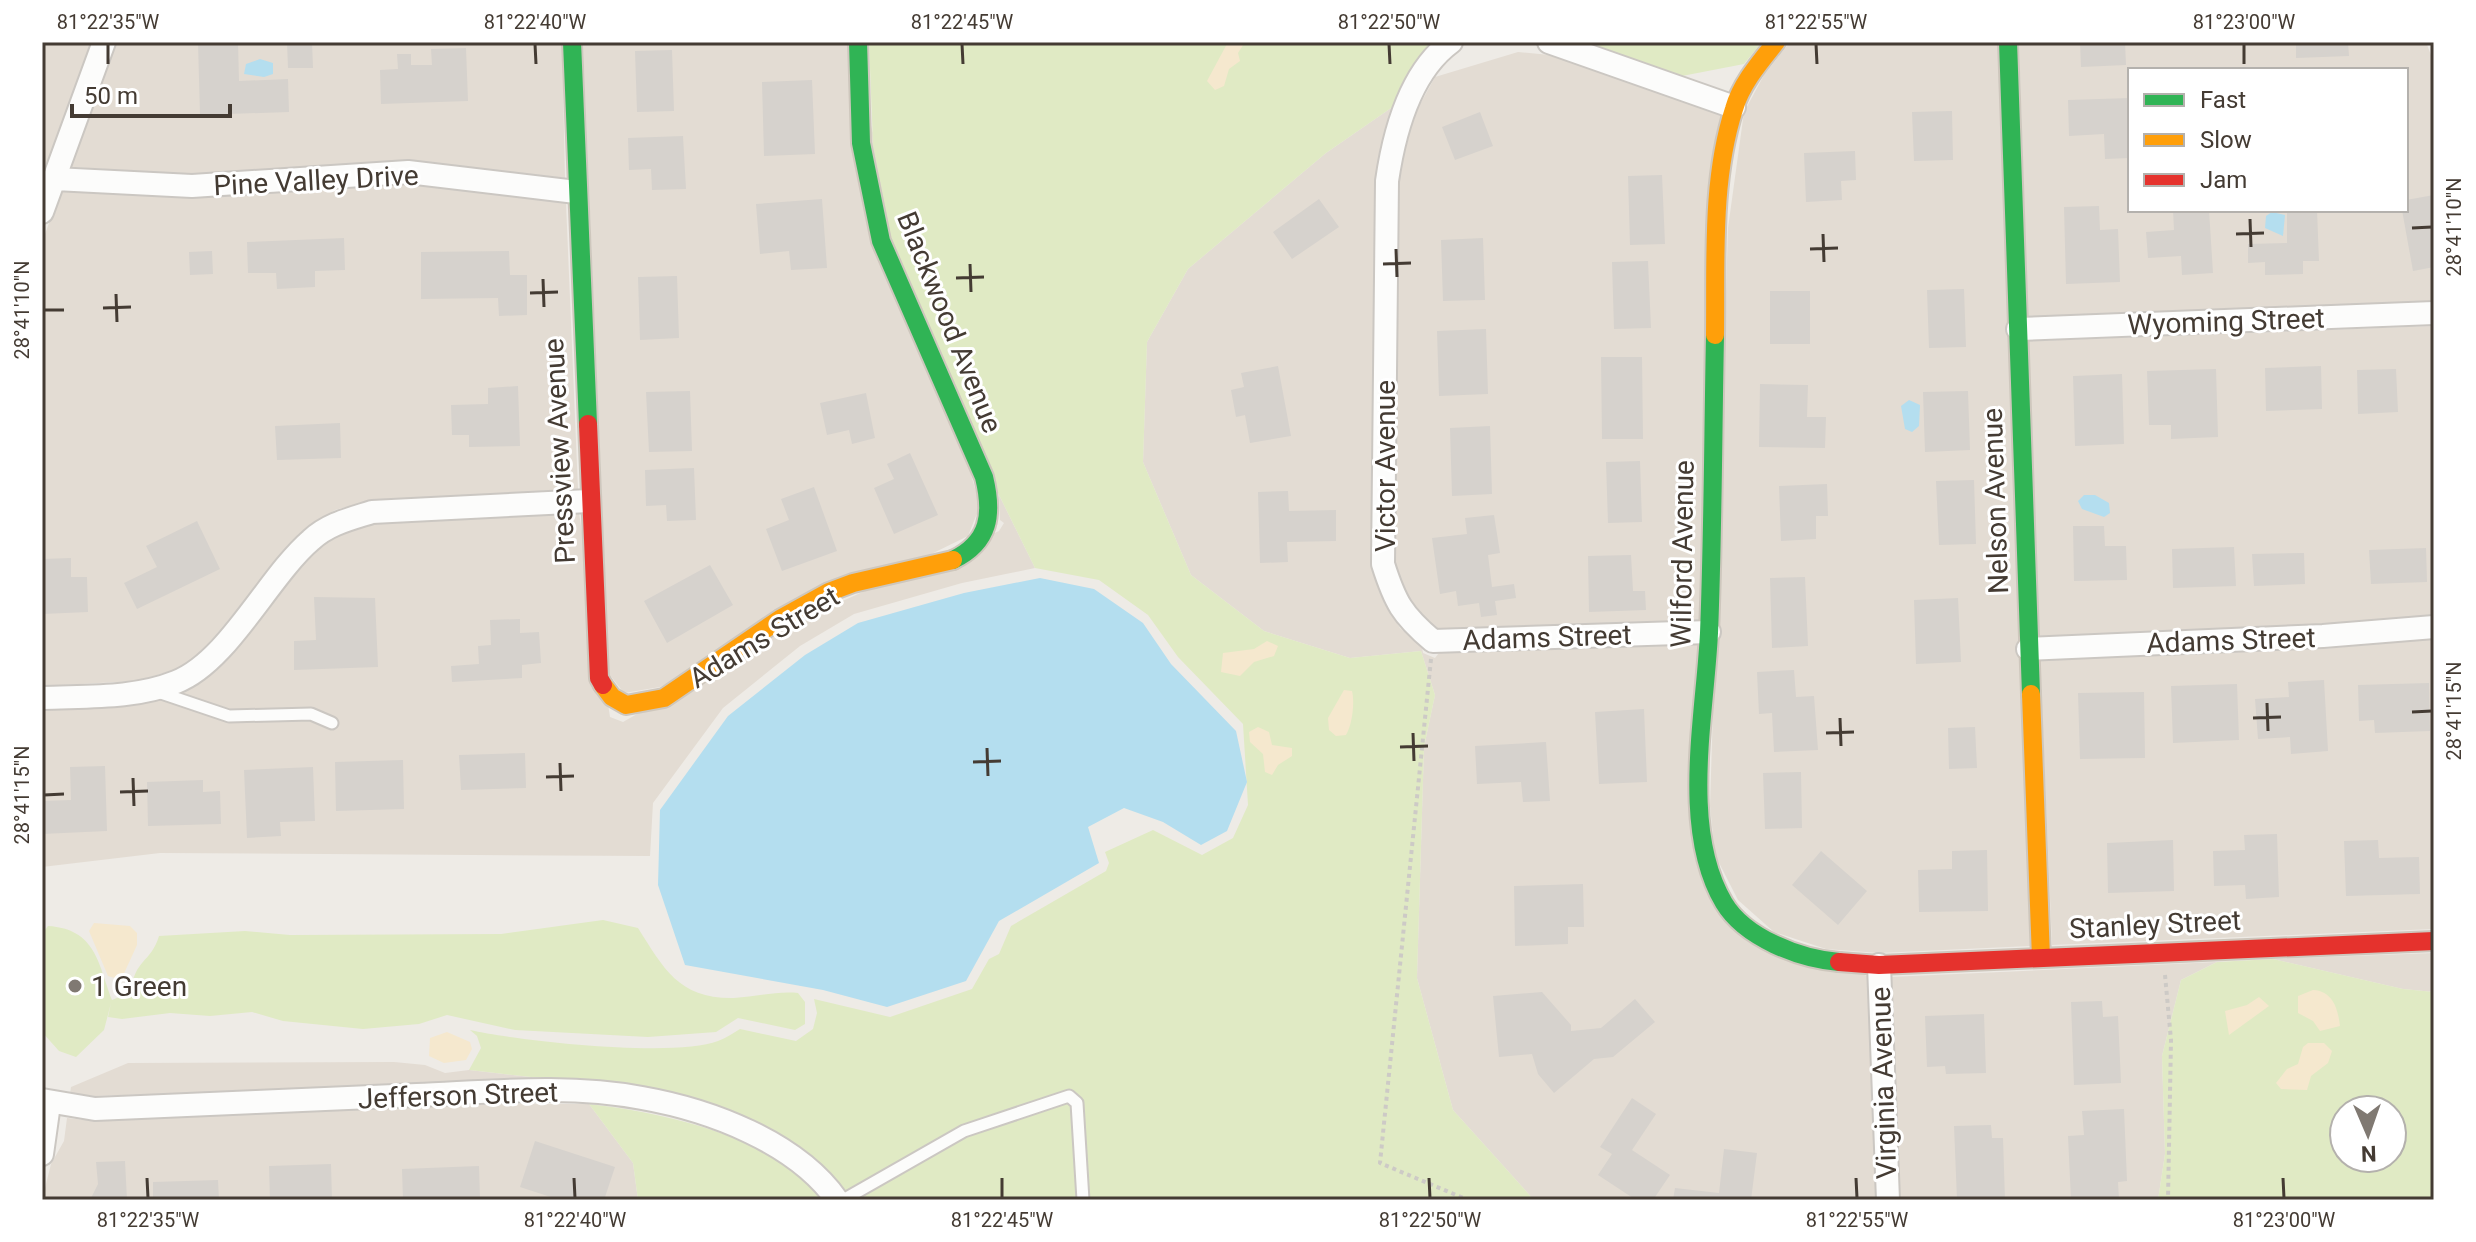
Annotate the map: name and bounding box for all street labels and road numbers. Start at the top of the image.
street label: Pine Valley Drive [213,159,420,202]
street label: Blackwood Avenue [890,207,1009,438]
street label: Wyoming Street [2127,302,2325,341]
street label: Pressview Avenue [537,338,582,564]
street label: Victor Avenue [1369,380,1402,552]
street label: Nelson Avenue [1976,407,2015,595]
street label: Wilford Avenue [1664,460,1701,648]
street label: Adams Street [683,580,845,695]
street label: Adams Street [1462,618,1632,657]
street label: Adams Street [2146,621,2316,660]
street label: Stanley Street [2068,904,2242,945]
street label: Virginia Avenue [1864,986,1903,1180]
street label: Jefferson Street [357,1076,559,1115]

